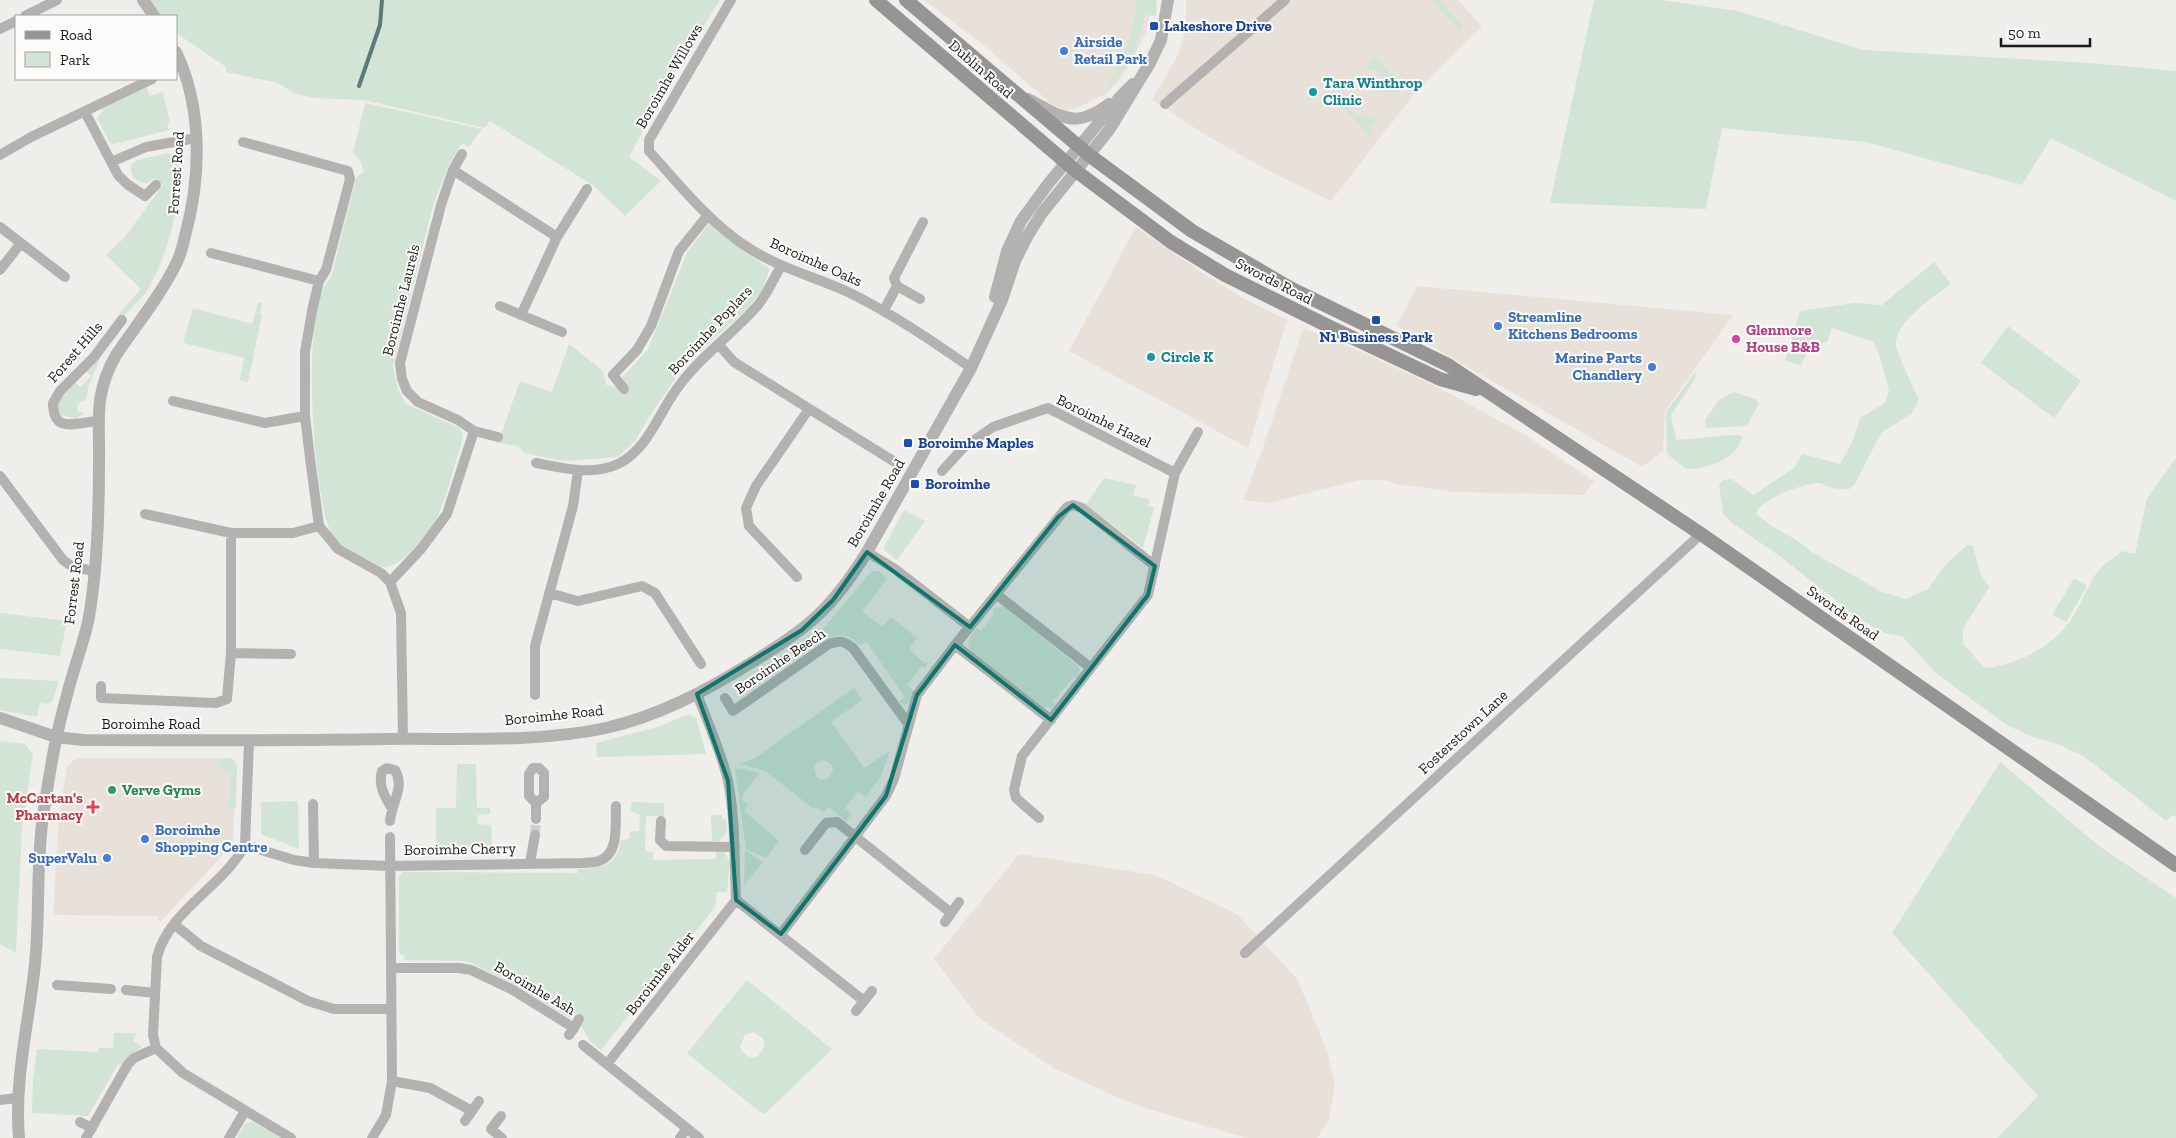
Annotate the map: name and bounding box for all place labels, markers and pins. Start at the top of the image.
place label: Lakeshore Drive [1164,17,1272,35]
marker: Lakeshore Drive [1148,20,1160,32]
place label: Airside Retail Park [1074,33,1148,68]
marker: Airside Retail Park [1058,45,1070,57]
place label: Tara Winthrop Clinic [1323,74,1423,109]
marker: Tara Winthrop Clinic [1307,86,1319,98]
place label: Streamline Kitchens Bedrooms [1508,308,1638,343]
marker: N1 Business Park [1370,314,1382,326]
marker: Streamline Kitchens Bedrooms [1492,320,1504,332]
place label: Glenmore House B&B [1746,321,1820,356]
place label: N1 Business Park [1319,328,1434,346]
marker: Glenmore House B&B [1730,333,1742,345]
place label: Circle K [1161,348,1213,366]
place label: Marine Parts Chandlery [1555,349,1642,384]
marker: Circle K [1145,351,1157,363]
marker: Marine Parts Chandlery [1646,361,1658,373]
place label: Boroimhe Maples [918,434,1034,452]
marker: Boroimhe Maples [902,437,914,449]
place label: Boroimhe [925,475,990,493]
marker: Boroimhe [909,478,921,490]
place label: Verve Gyms [122,781,201,799]
marker: Verve Gyms [106,784,118,796]
place label: McCartan's Pharmacy [7,789,83,824]
marker: McCartan's Pharmacy [87,801,99,813]
place label: Boroimhe Shopping Centre [155,821,267,856]
marker: Boroimhe Shopping Centre [139,833,151,845]
place label: SuperValu [28,849,97,867]
marker: SuperValu [101,852,113,864]

